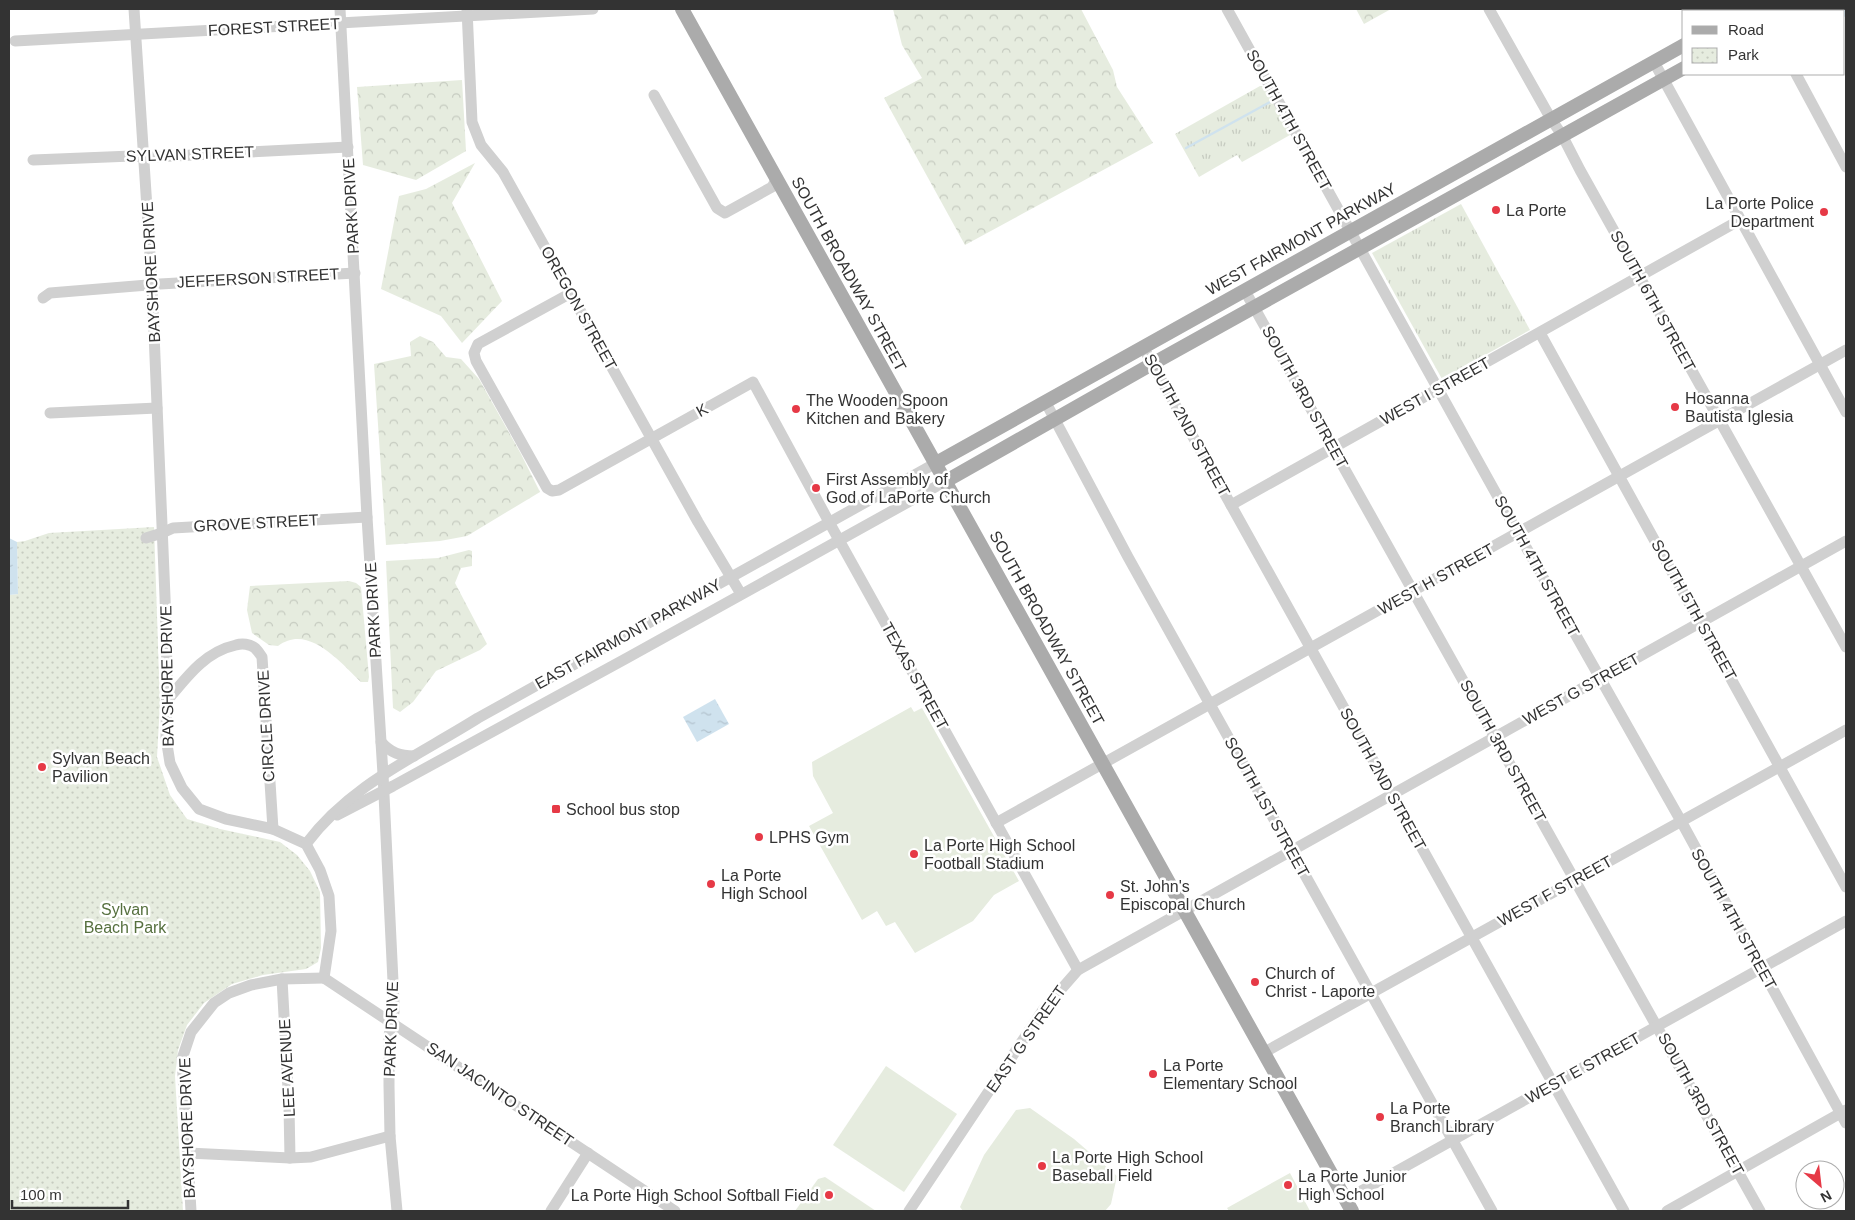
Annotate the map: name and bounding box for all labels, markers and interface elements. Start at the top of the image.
legend [1682,10,1845,75]
street label: FOREST STREET [208,15,341,39]
text: Road [1728,21,1764,38]
text: Park [1728,46,1759,63]
street label: SOUTH 4TH STREET [1243,47,1335,194]
street label: SYLVAN STREET [126,143,255,165]
street label: PARK DRIVE [340,158,362,254]
street label: SOUTH BROADWAY STREET [788,174,910,374]
street label: WEST FAIRMONT PARKWAY [1203,179,1399,298]
place label: La Porte Police Department [1705,195,1815,230]
street label: BAYSHORE DRIVE [139,201,163,343]
place label: La Porte [1506,202,1567,219]
marker: La Porte [1490,204,1502,216]
marker: La Porte Police Department [1818,206,1830,218]
street label: SOUTH 6TH STREET [1607,228,1699,375]
street label: OREGON STREET [538,243,620,373]
street label: JEFFERSON STREET [176,265,340,291]
street label: SOUTH 3RD STREET [1259,323,1351,471]
street label: SOUTH 2ND STREET [1141,351,1233,499]
street label: WEST I STREET [1377,354,1493,428]
place label: Hosanna Bautista Iglesia [1685,390,1794,425]
place label: The Wooden Spoon Kitchen and Bakery [806,392,948,427]
street label: K [693,400,711,420]
marker: Hosanna Bautista Iglesia [1669,401,1681,413]
marker: The Wooden Spoon Kitchen and Bakery [790,403,802,415]
place label: First Assembly of God of LaPorte Church [826,471,991,506]
marker: First Assembly of God of LaPorte Church [810,482,822,494]
street label: SOUTH 4TH STREET [1491,493,1583,640]
street label: GROVE STREET [193,511,319,535]
street label: SOUTH BROADWAY STREET [986,528,1108,728]
street label: SOUTH 5TH STREET [1648,537,1740,684]
street label: WEST H STREET [1375,540,1497,618]
street label: PARK DRIVE [362,562,384,658]
street label: EAST FAIRMONT PARKWAY [532,576,724,692]
street label: BAYSHORE DRIVE [157,605,177,747]
street label: TEXAS STREET [878,619,952,733]
street label: WEST G STREET [1520,650,1642,728]
street label: CIRCLE DRIVE [255,670,277,782]
street label: SOUTH 3RD STREET [1457,677,1549,825]
street label: SOUTH 2ND STREET [1337,705,1429,853]
street label: SOUTH 1ST STREET [1221,734,1313,880]
place label: Sylvan Beach Pavilion [52,750,150,785]
marker: Sylvan Beach Pavilion [36,761,48,773]
place label: School bus stop [566,801,680,818]
marker: School bus stop [550,803,562,815]
place label: LPHS Gym [769,829,849,846]
marker: LPHS Gym [753,831,765,843]
place label: La Porte High School Football Stadium [924,837,1075,872]
street label: SOUTH 4TH STREET [1688,846,1780,993]
marker: La Porte High School Football Stadium [908,848,920,860]
street label: WEST F STREET [1495,853,1615,929]
place label: La Porte High School [721,867,807,902]
marker: La Porte High School [705,878,717,890]
place label: St. John's Episcopal Church [1120,878,1245,913]
marker: St. John's Episcopal Church [1104,889,1116,901]
park label: Sylvan Beach Park [84,901,167,936]
place label: Church of Christ - Laporte [1265,965,1375,1000]
marker: Church of Christ - Laporte [1249,976,1261,988]
street label: PARK DRIVE [381,981,401,1077]
street label: EAST G STREET [983,982,1069,1095]
street label: LEE AVENUE [276,1018,298,1118]
street label: WEST E STREET [1523,1029,1644,1107]
street label: SOUTH 3RD STREET [1655,1030,1747,1178]
street label: SAN JACINTO STREET [424,1039,577,1150]
street label: BAYSHORE DRIVE [176,1057,198,1199]
place label: La Porte Elementary School [1163,1057,1297,1092]
marker: La Porte Elementary School [1147,1068,1159,1080]
place label: La Porte Branch Library [1390,1100,1494,1135]
marker: La Porte Branch Library [1374,1111,1386,1123]
place label: La Porte High School Baseball Field [1052,1149,1203,1184]
marker: La Porte High School Baseball Field [1036,1160,1048,1172]
north arrow [1795,1160,1845,1210]
place label: La Porte Junior High School [1298,1168,1407,1203]
scale bar [12,1178,129,1210]
marker: La Porte Junior High School [1282,1179,1294,1191]
text: 100 m [20,1186,62,1203]
place label: La Porte High School Softball Field [571,1187,819,1204]
text: N [1818,1187,1834,1206]
marker: La Porte High School Softball Field [823,1189,835,1201]

